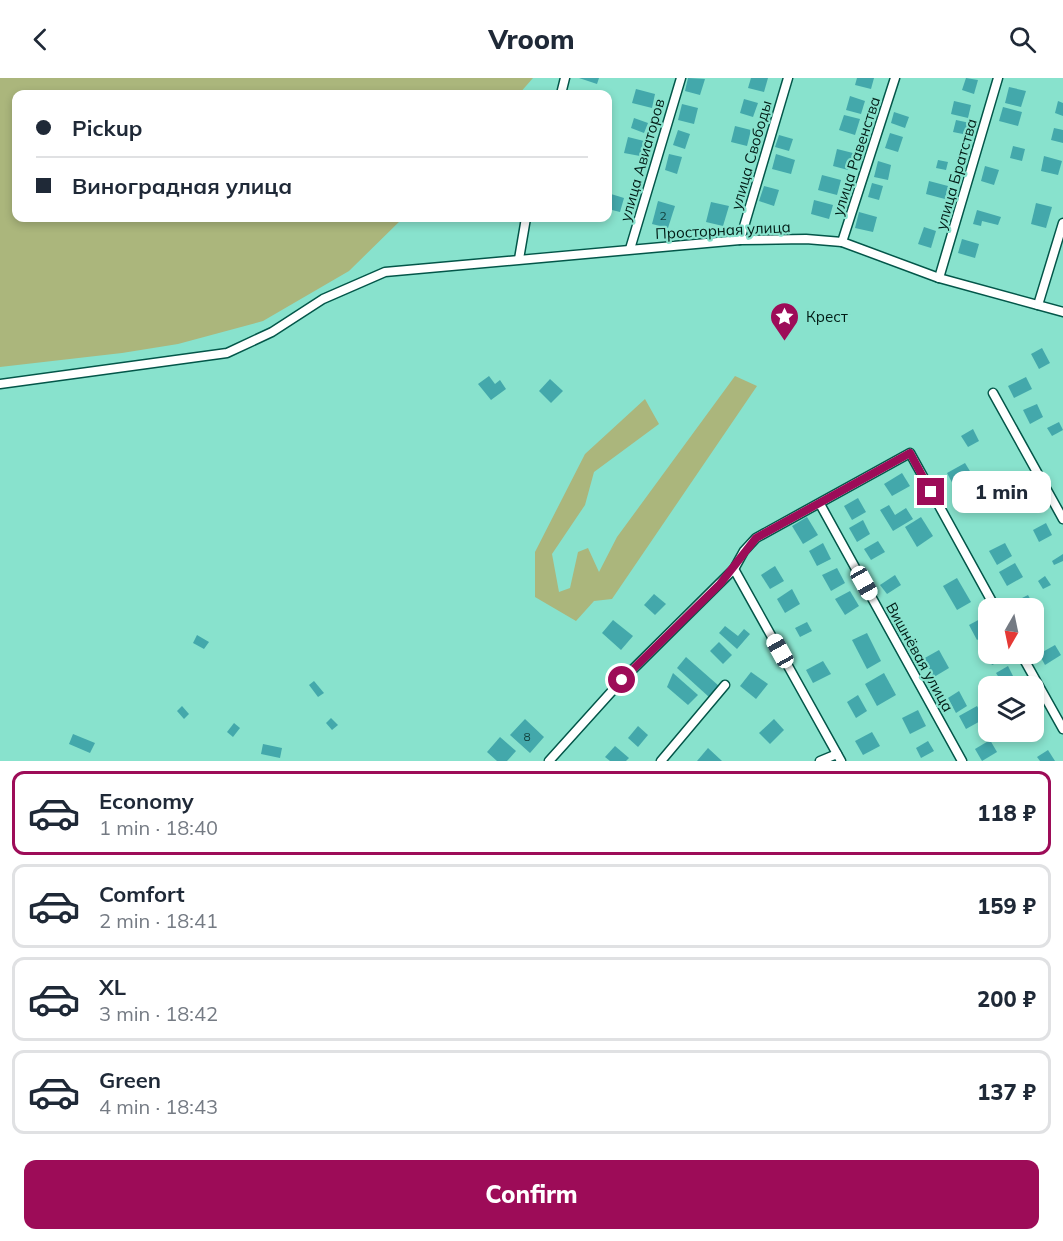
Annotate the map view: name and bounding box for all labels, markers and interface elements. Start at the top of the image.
text: Vroom [488,22,575,56]
icon: back [24,23,57,56]
icon: search [1006,23,1039,56]
street label: улица Равенства [828,94,884,218]
street label: улица Авиаторов [615,96,669,224]
street label: улица Свободы [726,98,776,212]
text: Pickup [72,114,142,142]
street label: улица Братства [931,116,981,232]
text: Виноградная улица [72,172,292,200]
house number: 2 [659,208,667,223]
street label: Просторная улица [655,217,791,243]
place icon: Крест [769,300,801,342]
place label: Крест [806,307,848,326]
callout: 1 min [952,471,1051,513]
route end [917,478,944,505]
text: 1 min [975,479,1028,504]
car [847,563,881,603]
north arrow [978,598,1044,664]
map controls [978,598,1044,742]
street label: Вишнёвая улица [882,599,958,715]
car [763,631,797,671]
route start [608,666,635,693]
button: layers [978,676,1044,742]
house number: 8 [523,729,531,744]
icon: car [27,786,81,840]
text: Economy [99,787,194,815]
text: 118 ₽ [977,799,1036,827]
text: 1 min · 18:40 [99,815,218,840]
icon: car [27,879,81,933]
text: Comfort [99,880,185,908]
text: 159 ₽ [977,892,1036,920]
text: 2 min · 18:41 [99,908,218,933]
icon: car [27,972,81,1026]
text: XL [99,973,126,1001]
text: 200 ₽ [977,985,1036,1013]
text: 3 min · 18:42 [99,1001,218,1026]
icon: car [27,1065,81,1119]
text: Green [99,1066,161,1094]
text: 137 ₽ [977,1078,1036,1106]
text: 4 min · 18:43 [99,1094,218,1119]
button: Confirm [24,1160,1039,1229]

